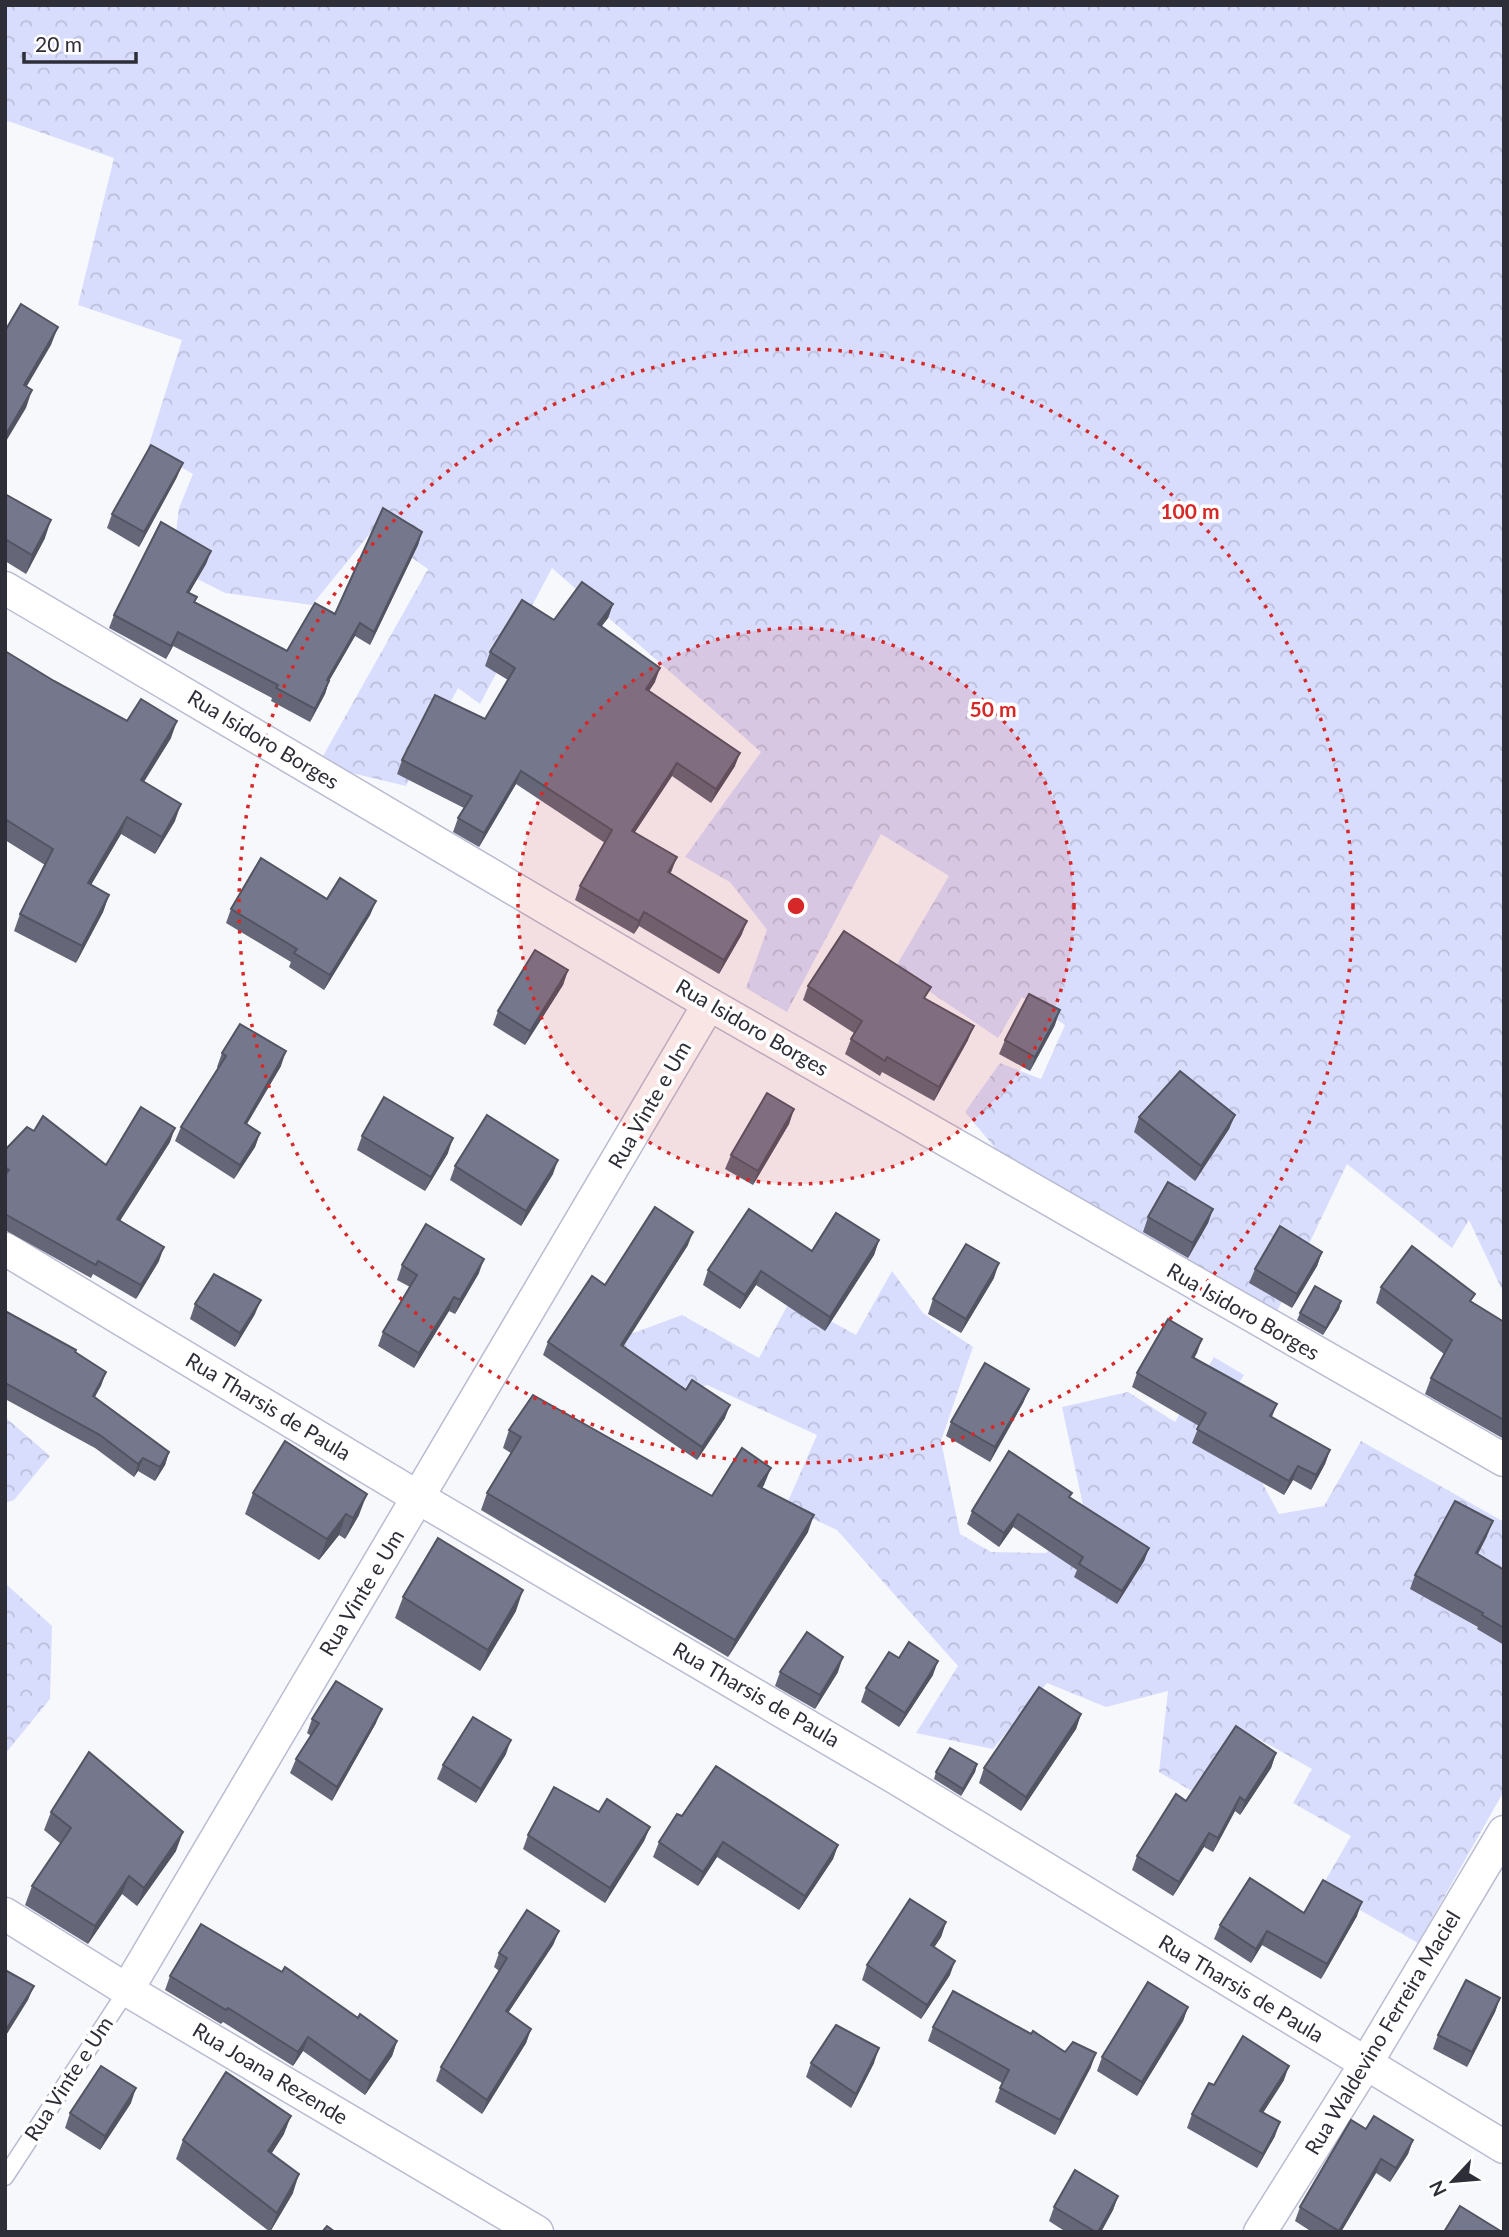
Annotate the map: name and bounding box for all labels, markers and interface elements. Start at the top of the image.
scale bar [24,21,136,65]
text: 20 m [35,31,82,56]
text: 100 m [1160,498,1220,523]
street label: Rua Isidoro Borges [184,684,344,794]
text: 50 m [969,696,1017,721]
centre of rings [784,894,808,918]
street label: Rua Isidoro Borges [672,973,833,1080]
street label: Rua Vinte e Um [602,1036,695,1172]
street label: Rua Isidoro Borges [1163,1257,1324,1364]
street label: Rua Tharsis de Paula [182,1347,356,1465]
street label: Rua Vinte e Um [313,1524,408,1660]
street label: Rua Tharsis de Paula [669,1636,845,1752]
street label: Rua Waldevino Ferreira Maciel [1299,1906,1465,2159]
street label: Rua Tharsis de Paula [1155,1929,1329,2047]
street label: Rua Vinte e Um [18,2011,117,2145]
street label: Rua Joana Rezende [189,2017,353,2129]
north arrow [1418,2146,1488,2216]
text: N [1424,2177,1451,2200]

